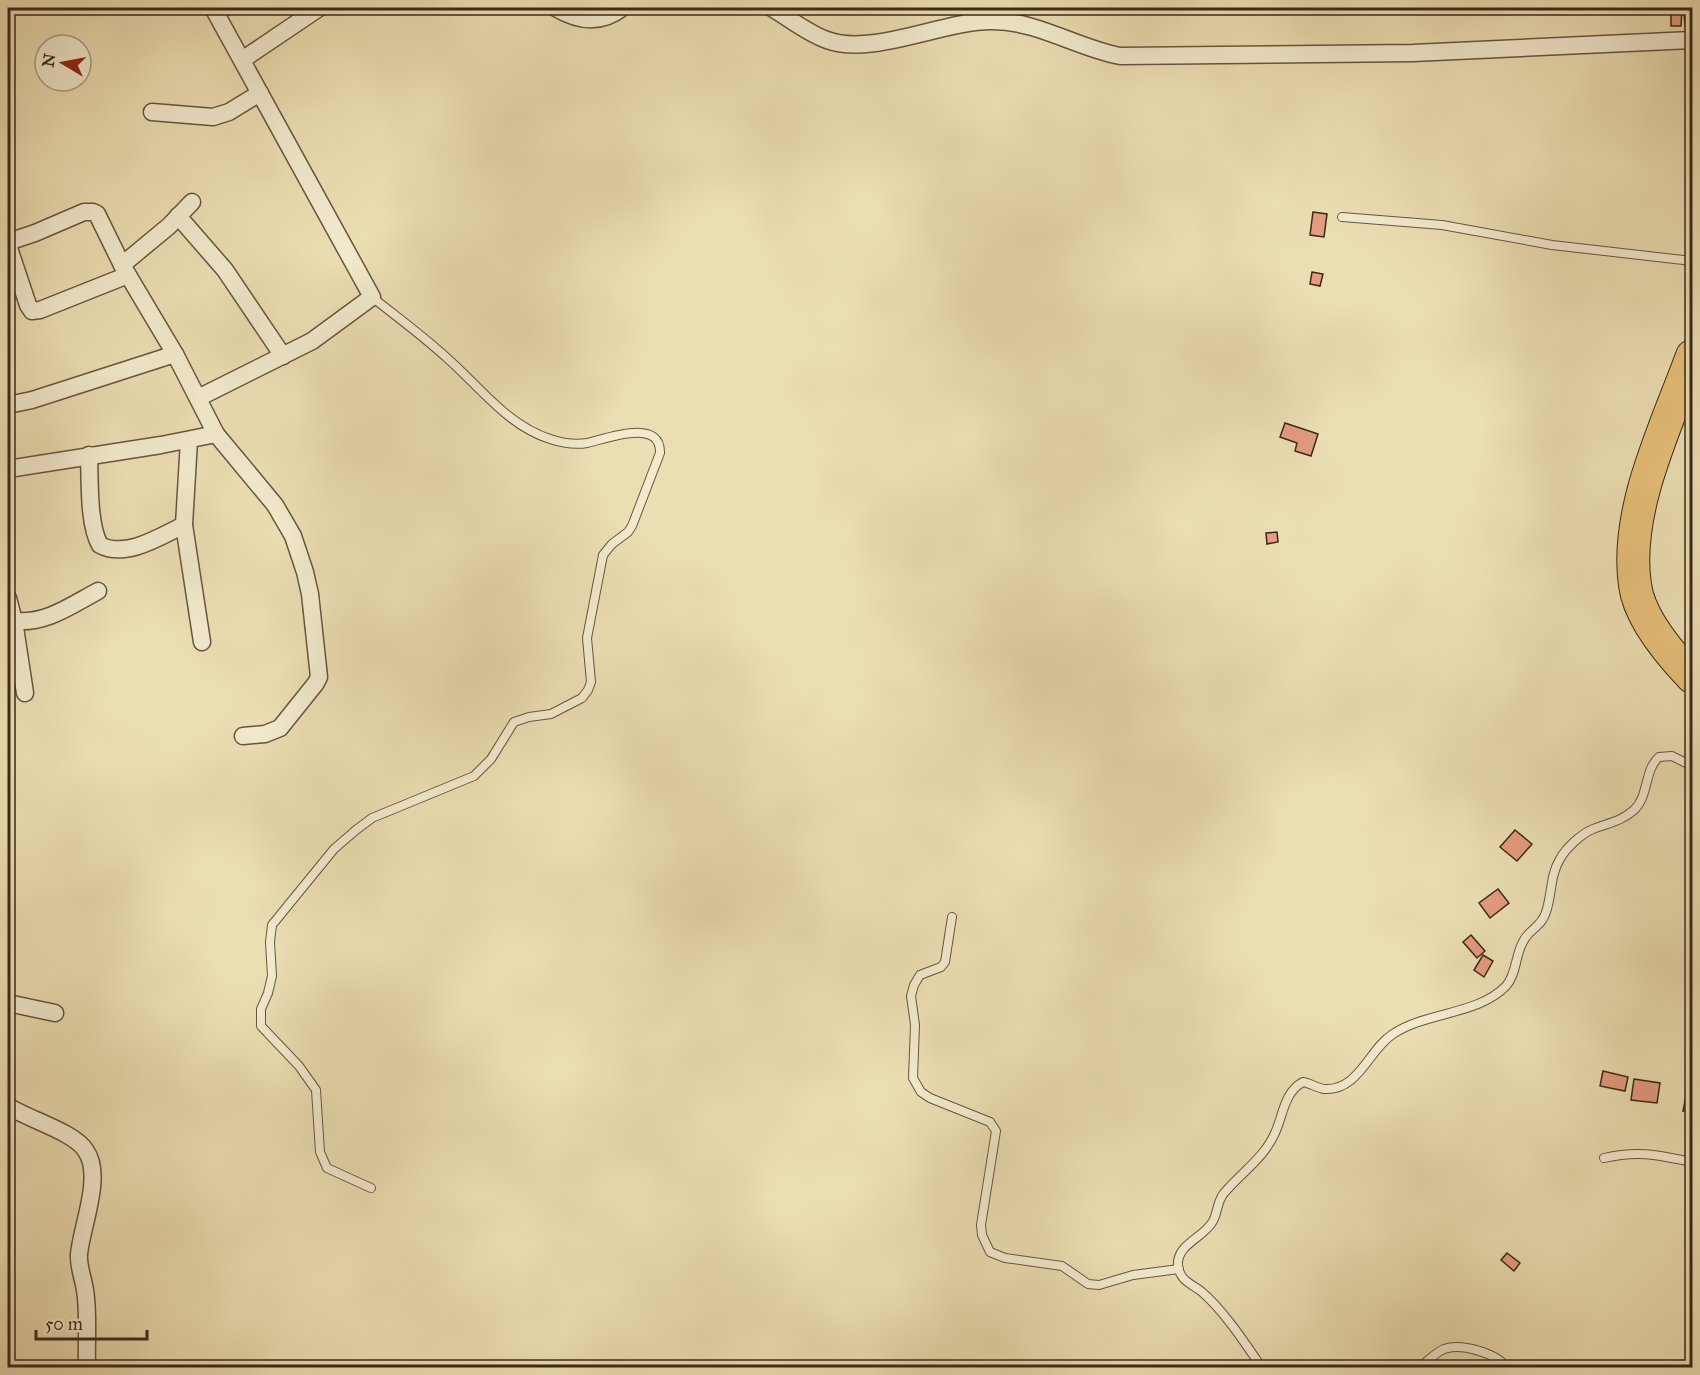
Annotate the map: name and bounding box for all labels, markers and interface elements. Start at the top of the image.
north arrow [33,33,93,93]
text: N [38,52,59,69]
scale bar [36,1303,147,1341]
text: 50 m [45,1313,83,1335]

